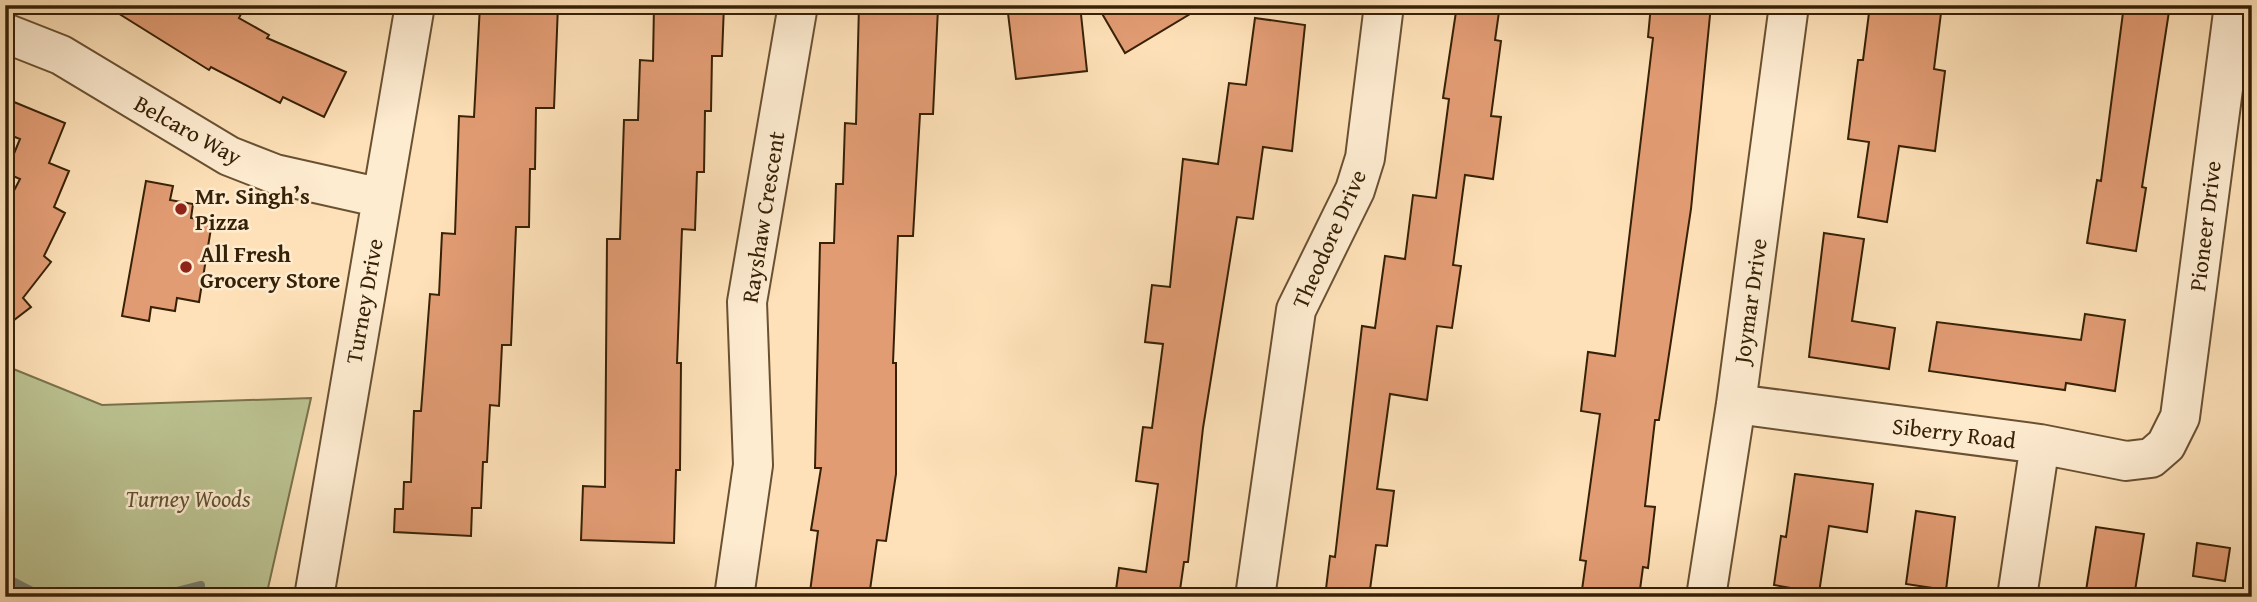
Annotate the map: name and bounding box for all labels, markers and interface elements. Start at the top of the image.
street label: Belcaro Way [129,86,248,173]
street label: Rayshaw Crescent [733,129,792,305]
street label: Pioneer Drive [2180,159,2229,293]
street label: Theodore Drive [1283,164,1374,314]
place label: Mr. Singh’s Pizza [195,179,310,238]
marker: Mr. Singh’s Pizza [173,201,189,217]
street label: Turney Drive [336,236,391,366]
street label: Joymar Drive [1724,236,1775,369]
place label: All Fresh Grocery Store [200,237,340,296]
marker: All Fresh Grocery Store [178,259,194,275]
street label: Siberry Road [1891,409,2018,457]
park label: Turney Woods [126,482,251,515]

